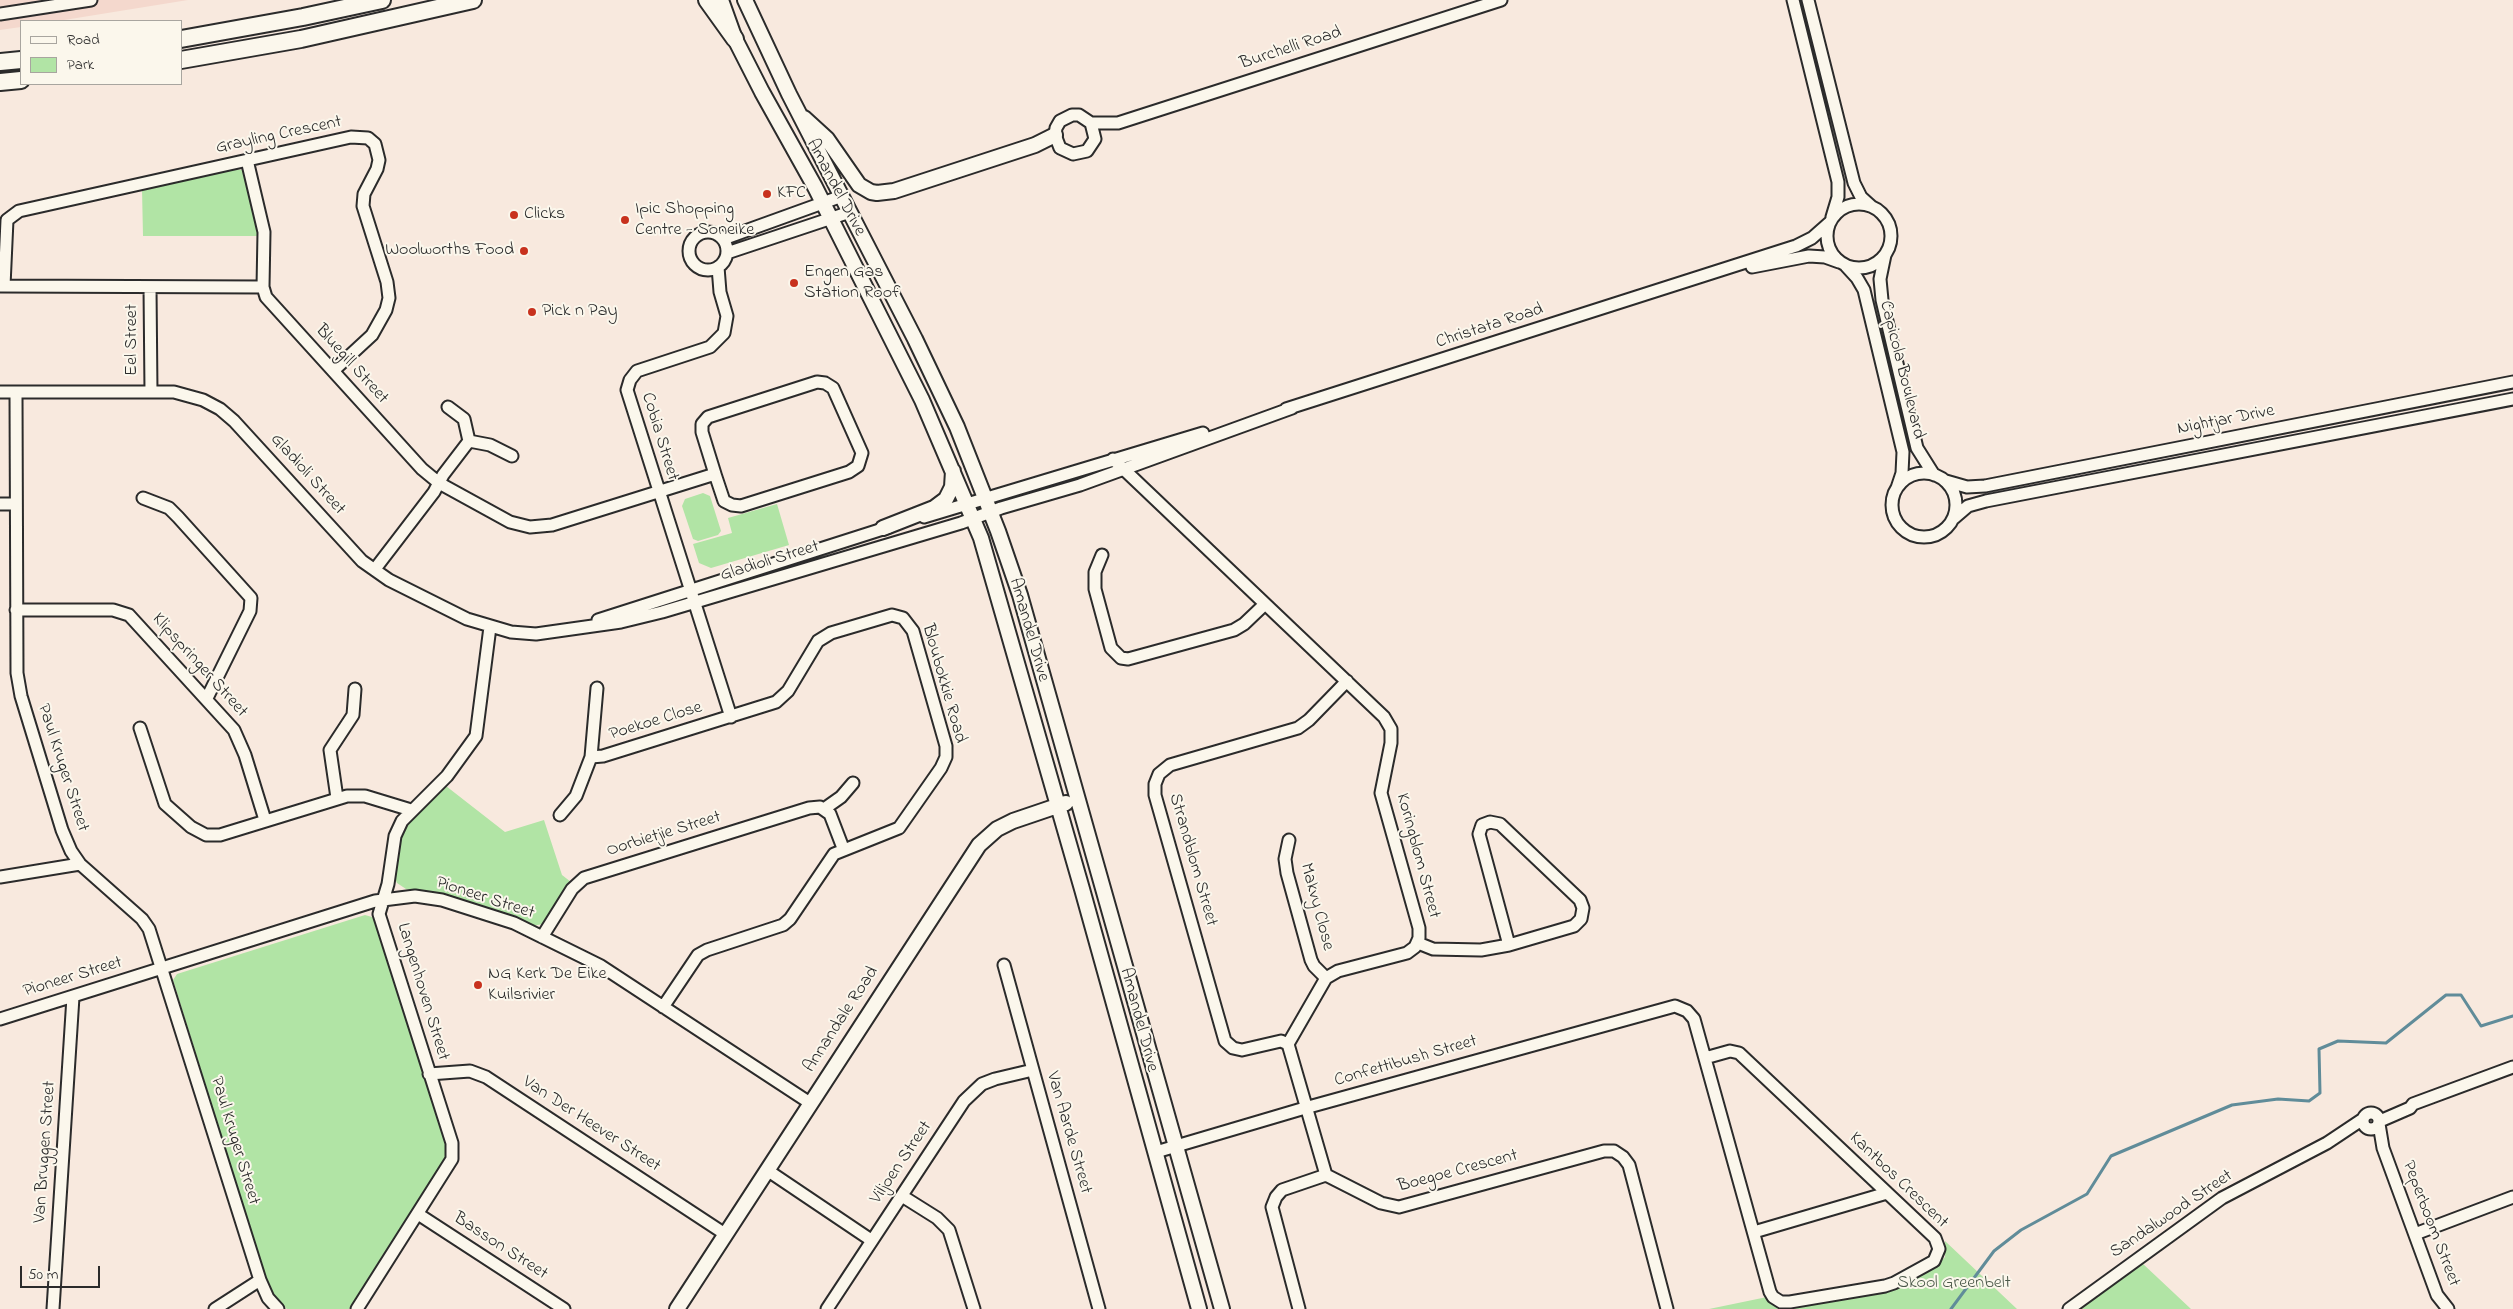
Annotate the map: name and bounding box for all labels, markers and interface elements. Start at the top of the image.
legend [20,20,182,85]
street label: Burchelli Road [1238,22,1344,76]
text: Road [67,29,100,51]
text: Park [67,54,94,76]
street label: Grayling Crescent [214,112,344,160]
street label: Amandel Drive [800,136,870,240]
place label: KFC [777,183,806,205]
marker: KFC [761,188,773,200]
place label: Ipic Shopping Centre - Soneike [635,199,754,242]
place label: Clicks [524,204,565,226]
marker: Clicks [508,209,520,221]
marker: Ipic Shopping Centre - Soneike [619,214,631,226]
place label: Woolworths Food [385,240,514,262]
marker: Woolworths Food [518,245,530,257]
place label: Engen Gas Station Roof [804,262,900,304]
marker: Engen Gas Station Roof [788,277,800,289]
street label: Christata Road [1434,299,1546,355]
street label: Capicola Boulevard [1873,299,1929,441]
place label: Pick n Pay [542,301,617,323]
street label: Eel Street [122,304,144,376]
marker: Pick n Pay [526,306,538,318]
street label: Bluegill Street [310,321,392,409]
street label: Cobia Street [635,390,683,484]
street label: Nightjar Drive [2176,401,2276,441]
street label: Gladioli Street [265,430,349,520]
street label: Gladioli Street [718,537,822,587]
street label: Amandel Drive [1003,576,1053,684]
street label: Klipspringer Street [146,609,252,723]
street label: Bloubokkie Road [916,622,970,746]
street label: Poekoe Close [607,698,705,746]
street label: Paul Kruger Street [31,701,93,835]
street label: Strandblom Street [1163,791,1221,929]
street label: Koringblom Street [1390,791,1444,921]
street label: Oorbietjie Street [604,807,724,863]
street label: Makvy Close [1294,861,1338,953]
street label: Pioneer Street [433,873,537,925]
street label: Langenhoven Street [391,921,453,1063]
street label: Pioneer Street [21,953,125,1003]
street label: Annandale Road [800,963,884,1077]
place label: NG Kerk De Eike Kuilsrivier [488,964,607,1006]
street label: Amandel Drive [1114,966,1162,1074]
marker: NG Kerk De Eike Kuilsrivier [472,979,484,991]
street label: Confettibush Street [1332,1031,1480,1093]
street label: Van Aarde Street [1040,1069,1096,1197]
street label: Van Der Heever Street [518,1072,664,1178]
street label: Paul Kruger Street [204,1074,264,1208]
street label: Van Bruggen Street [30,1080,62,1224]
street label: Viljoen Street [866,1117,938,1209]
street label: Kantbos Crescent [1844,1128,1952,1234]
street label: Boegoe Crescent [1396,1146,1520,1198]
street label: Peperboom Street [2396,1158,2464,1290]
street label: Sandalwood Street [2107,1166,2237,1264]
street label: Basson Street [449,1208,551,1286]
scale bar [22,1256,102,1288]
text: 50 m [28,1264,58,1286]
park label: Skool Greenbelt [1897,1273,2011,1295]

